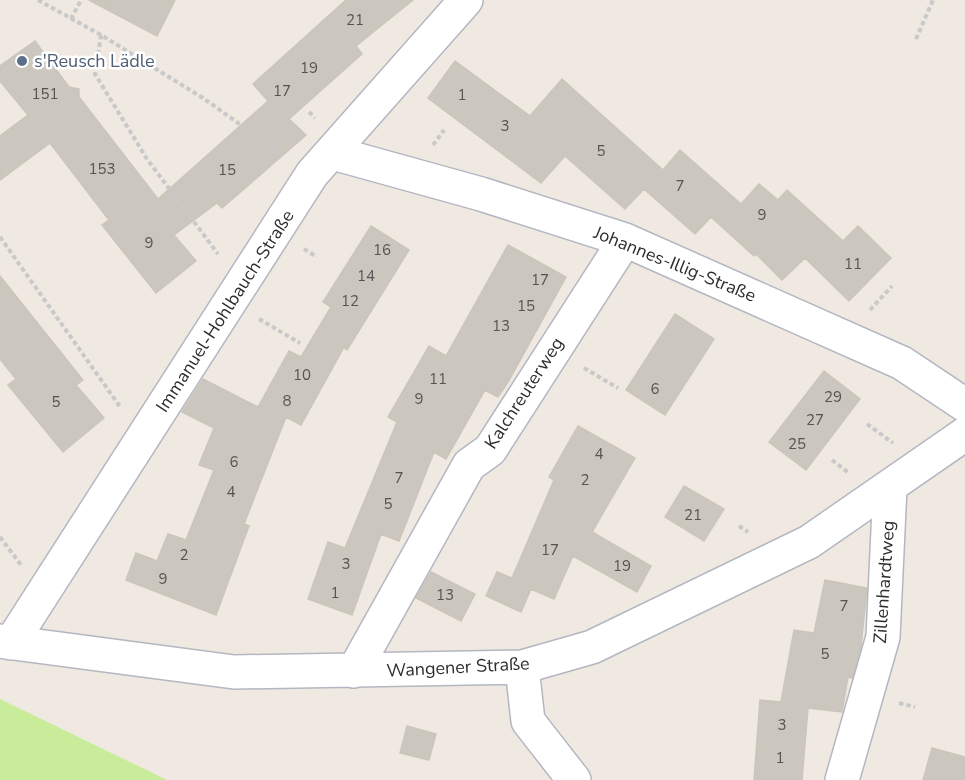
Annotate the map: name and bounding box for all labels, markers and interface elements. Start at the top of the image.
house number: 21 [346,10,364,30]
place label: s'Reusch Lädle [34,49,155,73]
marker: s'Reusch Lädle [15,54,29,68]
house number: 19 [300,58,318,78]
house number: 17 [273,81,291,101]
house number: 151 [31,84,59,104]
house number: 1 [457,85,467,105]
house number: 3 [500,116,510,136]
house number: 5 [596,141,606,161]
house number: 153 [88,159,116,179]
house number: 15 [218,160,236,180]
house number: 7 [675,176,685,196]
street label: Immanuel-Hohlbauch-Straße [150,205,300,417]
house number: 9 [757,205,767,225]
street label: Johannes-Illig-Straße [589,220,760,308]
house number: 9 [144,233,154,253]
house number: 16 [373,240,391,260]
house number: 11 [844,254,862,274]
house number: 14 [357,266,375,286]
house number: 17 [531,270,549,290]
house number: 12 [341,291,359,311]
house number: 15 [517,296,535,316]
house number: 13 [492,316,510,336]
street label: Kalchreuterweg [479,333,569,453]
house number: 10 [293,365,311,385]
house number: 11 [429,369,447,389]
house number: 6 [650,379,660,399]
house number: 29 [824,387,842,407]
house number: 9 [414,389,424,409]
house number: 8 [282,391,292,411]
house number: 5 [51,392,61,412]
house number: 27 [806,410,824,430]
house number: 25 [788,434,806,454]
house number: 4 [594,444,604,464]
house number: 6 [229,452,239,472]
house number: 7 [394,468,404,488]
house number: 2 [580,470,590,490]
house number: 4 [226,482,236,502]
house number: 5 [383,494,393,514]
house number: 21 [684,505,702,525]
street label: Zillenhardtweg [868,520,900,644]
house number: 17 [541,540,559,560]
house number: 2 [179,545,189,565]
house number: 3 [341,554,351,574]
house number: 19 [613,556,631,576]
house number: 9 [158,569,168,589]
house number: 1 [330,583,340,603]
house number: 13 [436,585,454,605]
house number: 7 [839,596,849,616]
house number: 5 [820,644,830,664]
street label: Wangener Straße [386,651,530,683]
house number: 3 [777,715,787,735]
house number: 1 [775,748,785,768]

